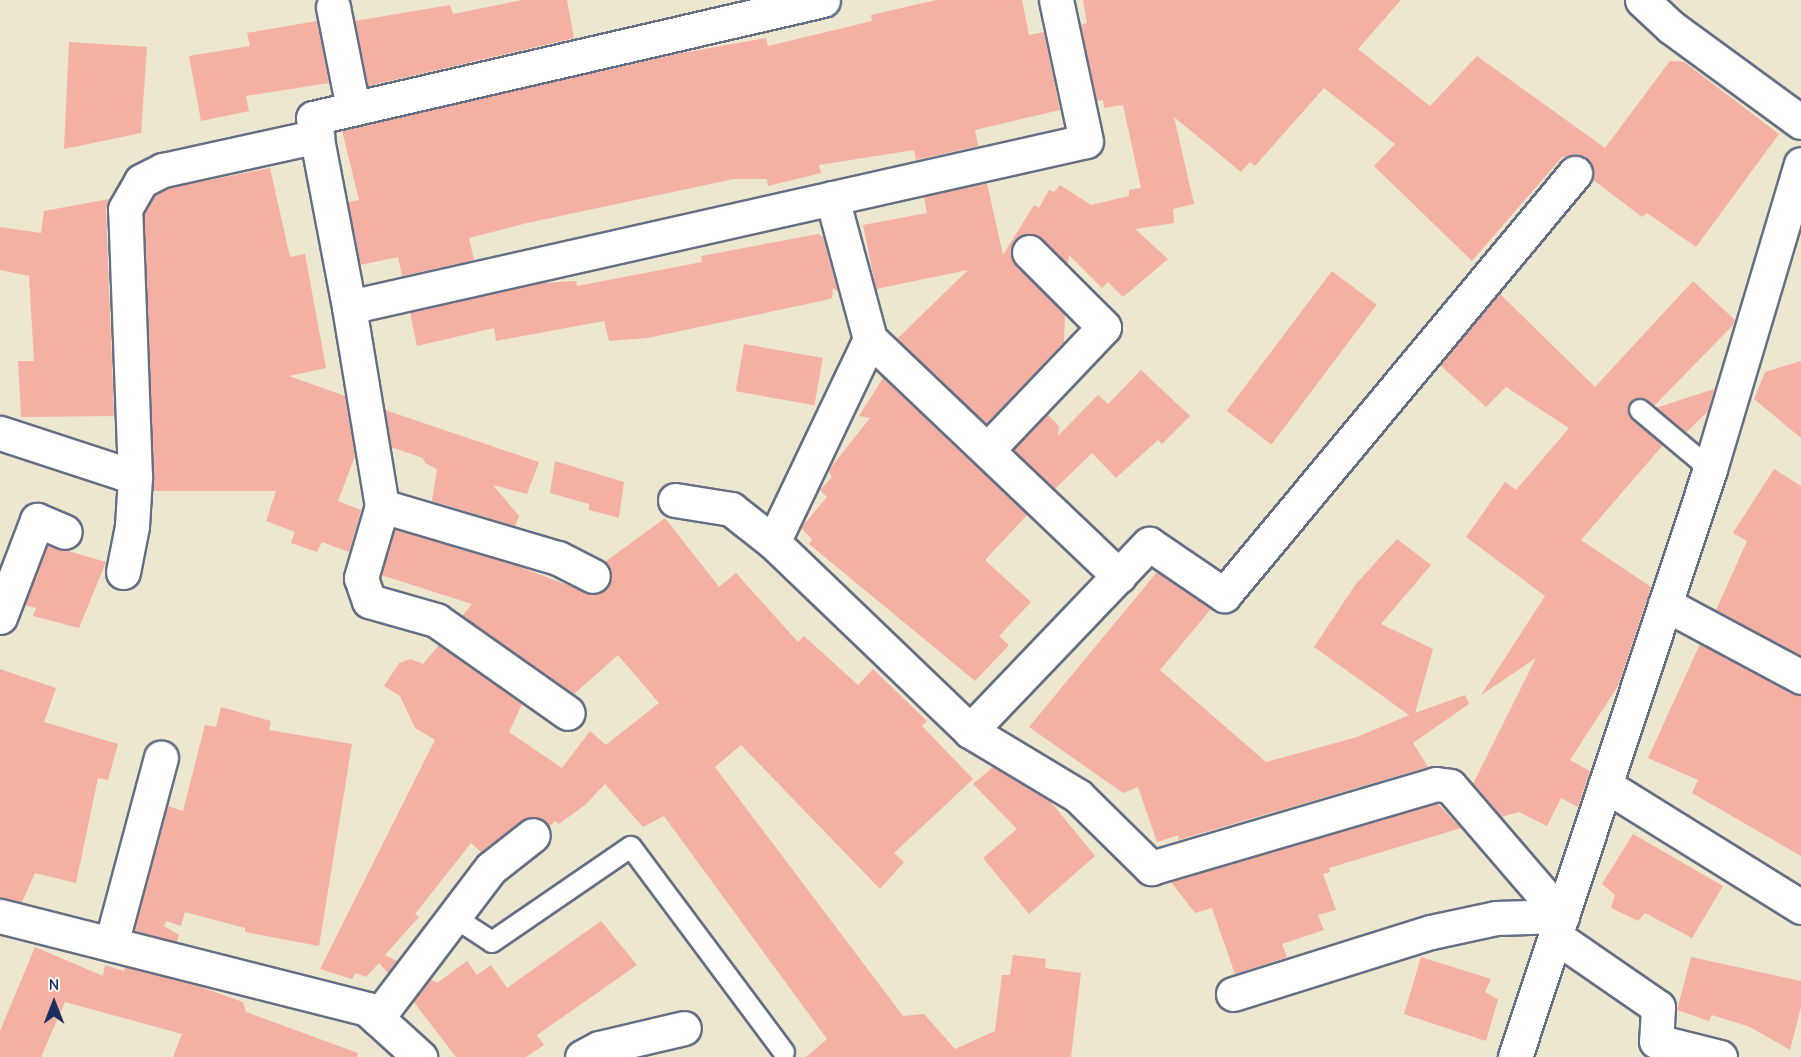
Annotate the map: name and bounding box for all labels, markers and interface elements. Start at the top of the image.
north arrow [24,973,84,1033]
text: N [49,976,59,994]

